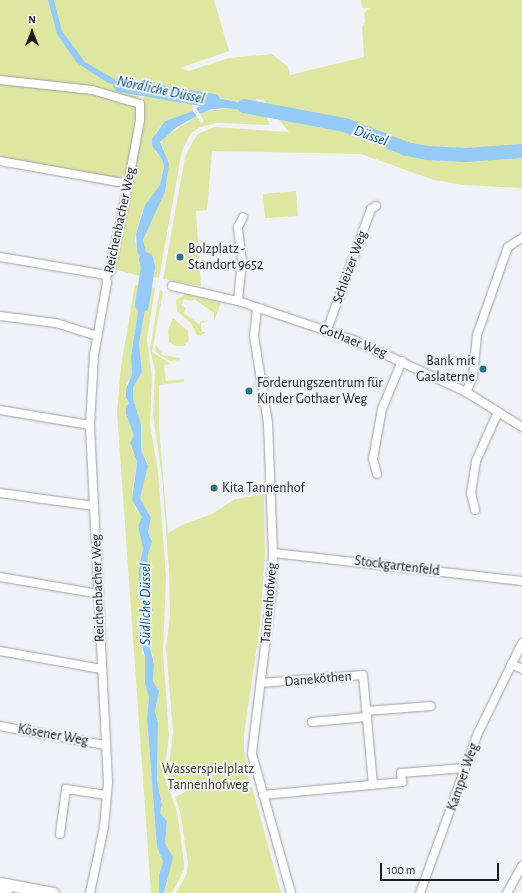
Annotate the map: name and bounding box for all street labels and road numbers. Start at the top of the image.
street label: Reichenbacher Weg [101,165,139,275]
street label: Schleizer Weg [329,228,371,306]
street label: Gothaer Weg [317,320,389,362]
street label: Reichenbacher Weg [88,534,108,642]
street label: Stockgartenfeld [353,552,441,580]
street label: Tannenhofweg [257,562,281,644]
street label: Daneköthen [284,668,352,690]
street label: Kösener Weg [16,721,90,749]
street label: Kamper Weg [444,741,482,813]

